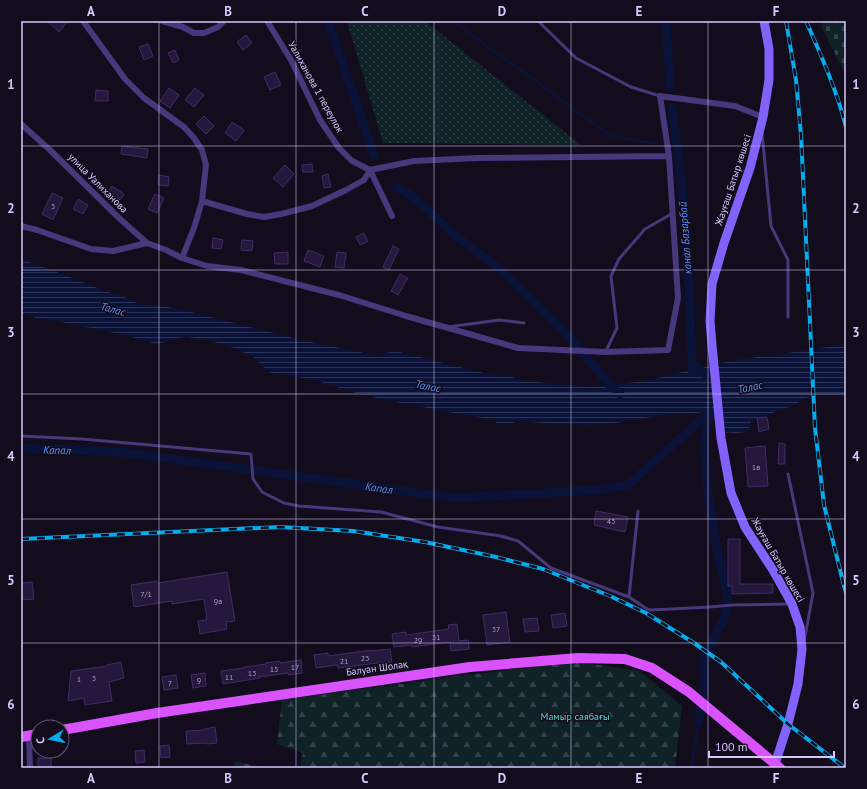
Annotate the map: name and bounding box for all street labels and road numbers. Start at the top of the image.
street label: Уалиханова 1 переулок [285,39,347,135]
street label: Жауғаш Батыр көшесі [712,133,754,228]
street label: улица Уалиханова [65,150,131,216]
street label: Жауғаш Батыр көшесі [748,515,807,604]
street label: Балуан Шолақ [345,657,409,679]

